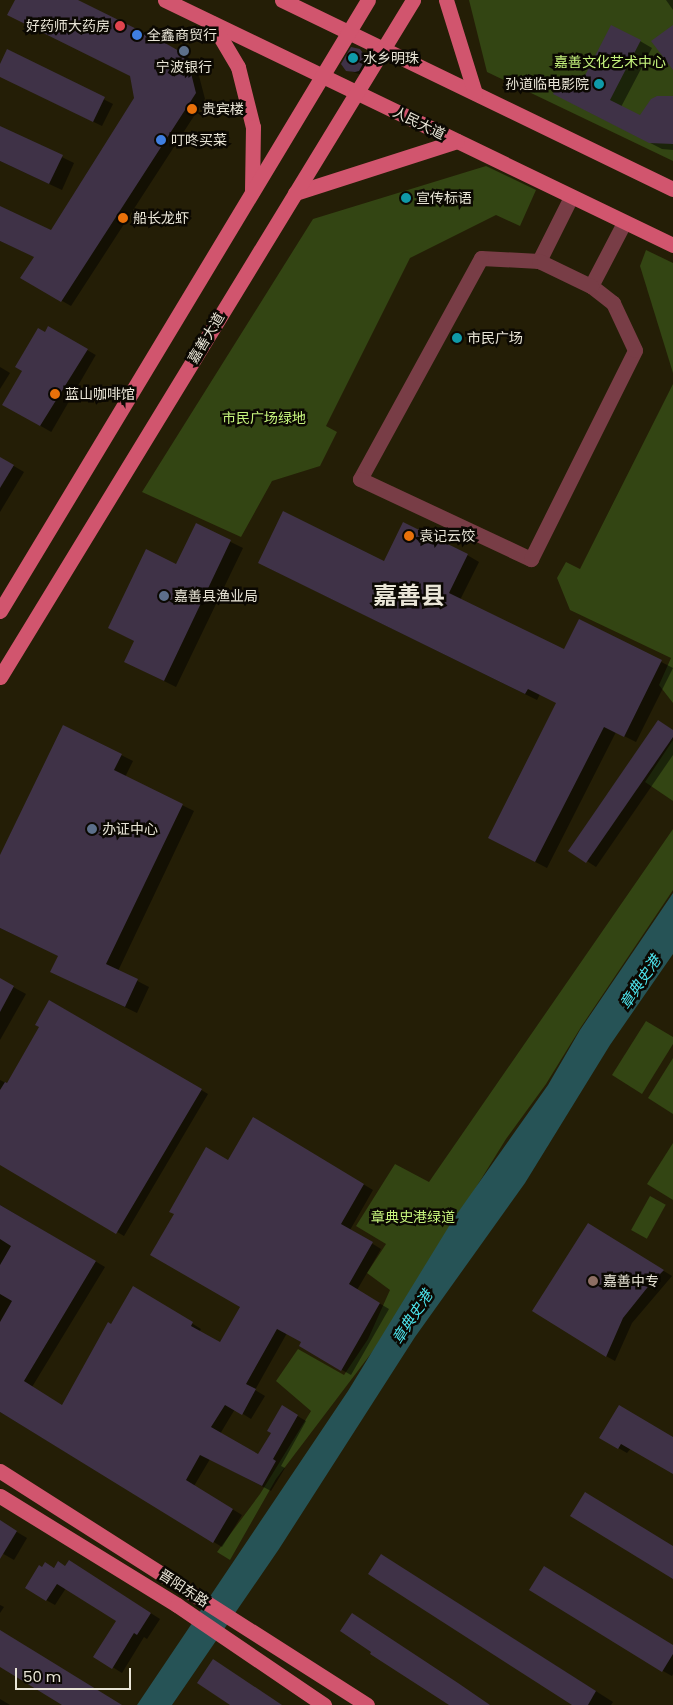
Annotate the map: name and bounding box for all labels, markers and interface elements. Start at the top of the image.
place label: 好药师大药房 [26,18,110,34]
marker: 好药师大药房 [114,20,126,32]
place label: 全鑫商贸行 [147,27,217,43]
marker: 全鑫商贸行 [131,29,143,41]
marker: 宁波银行 [178,45,190,57]
place label: 水乡明珠 [363,50,419,66]
marker: 水乡明珠 [347,52,359,64]
park label: 嘉善文化艺术中心 [554,54,666,70]
place label: 宁波银行 [156,59,212,75]
place label: 孙道临电影院 [505,76,589,92]
marker: 孙道临电影院 [593,78,605,90]
place label: 贵宾楼 [202,101,244,117]
marker: 贵宾楼 [186,103,198,115]
street label: 人民大道 [390,103,448,143]
place label: 叮咚买菜 [171,132,227,148]
marker: 叮咚买菜 [155,134,167,146]
place label: 宣传标语 [416,190,472,206]
marker: 宣传标语 [400,192,412,204]
place label: 船长龙虾 [133,210,189,226]
marker: 船长龙虾 [117,212,129,224]
street label: 嘉善大道 [184,310,228,366]
place label: 市民广场 [467,330,523,346]
marker: 市民广场 [451,332,463,344]
place label: 蓝山咖啡馆 [65,386,135,402]
marker: 蓝山咖啡馆 [49,388,61,400]
park label: 市民广场绿地 [222,410,306,426]
place label: 袁记云饺 [419,528,475,544]
marker: 袁记云饺 [403,530,415,542]
district label: 嘉善县 [373,582,445,610]
place label: 嘉善县渔业局 [174,588,258,604]
marker: 嘉善县渔业局 [158,590,170,602]
place label: 办证中心 [102,821,158,837]
marker: 办证中心 [86,823,98,835]
water label: 章典史港 [616,952,664,1012]
park label: 章典史港绿道 [371,1209,455,1225]
place label: 嘉善中专 [603,1273,659,1289]
marker: 嘉善中专 [587,1275,599,1287]
water label: 章典史港 [388,1287,436,1347]
street label: 晋阳东路 [156,1566,212,1610]
scale bar [18,1658,134,1690]
text: 50 m [23,1666,61,1687]

